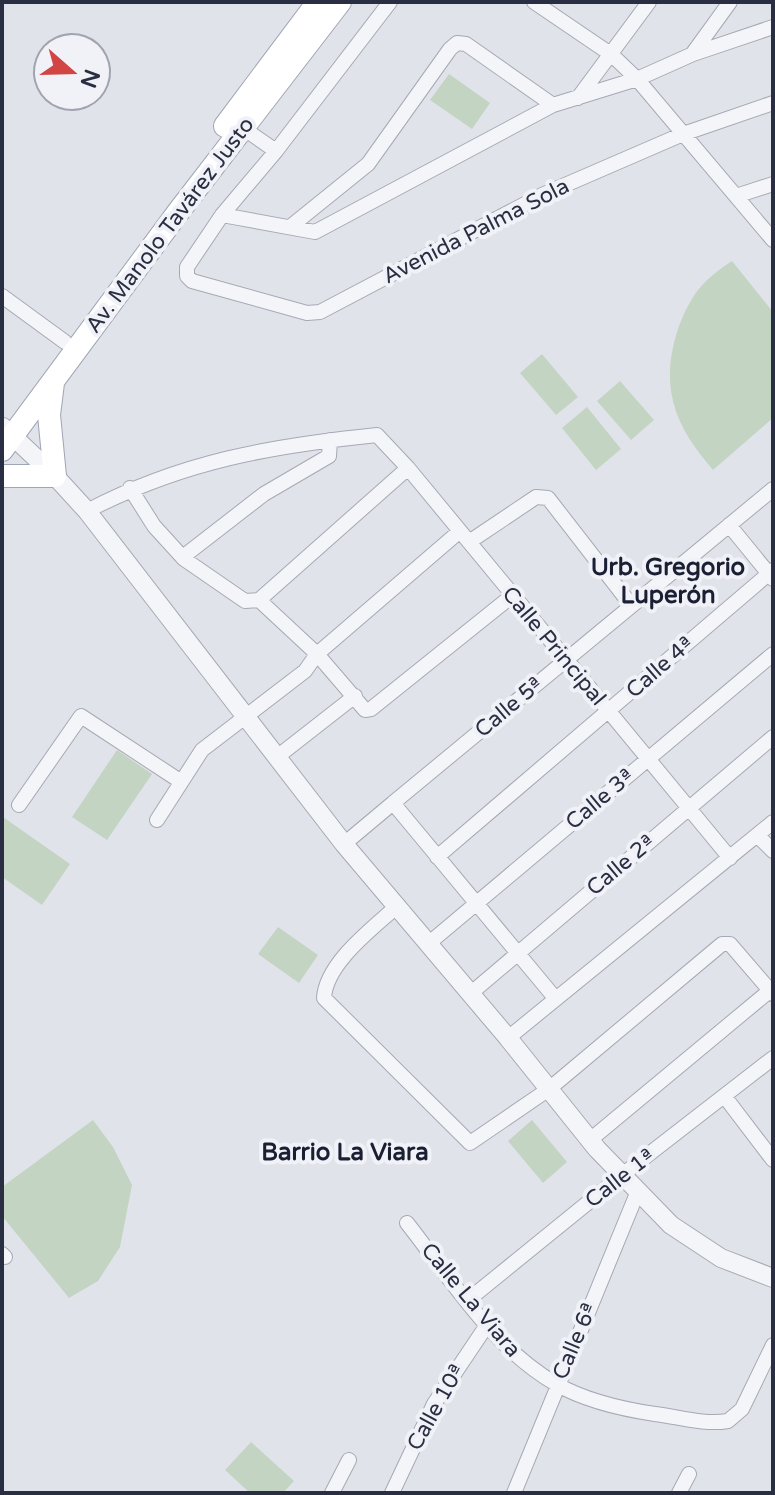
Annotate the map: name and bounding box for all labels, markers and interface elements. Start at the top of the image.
north arrow [32,32,112,112]
text: N [75,66,105,91]
street label: Av. Manolo Tavárez Justo [80,112,260,338]
street label: Avenida Palma Sola [379,173,573,289]
district label: Urb. Gregorio Luperón [591,553,745,610]
street label: Calle Principal [497,581,611,711]
street label: Calle 4ª [621,631,699,703]
street label: Calle 5ª [470,671,548,743]
street label: Calle 3ª [561,763,639,835]
street label: Calle 2ª [582,829,660,901]
district label: Barrio La Viara [261,1138,429,1167]
street label: Calle 1ª [580,1143,660,1213]
street label: Calle La Viara [416,1238,526,1362]
street label: Calle 6ª [547,1299,603,1383]
street label: Calle 10ª [402,1359,470,1455]

